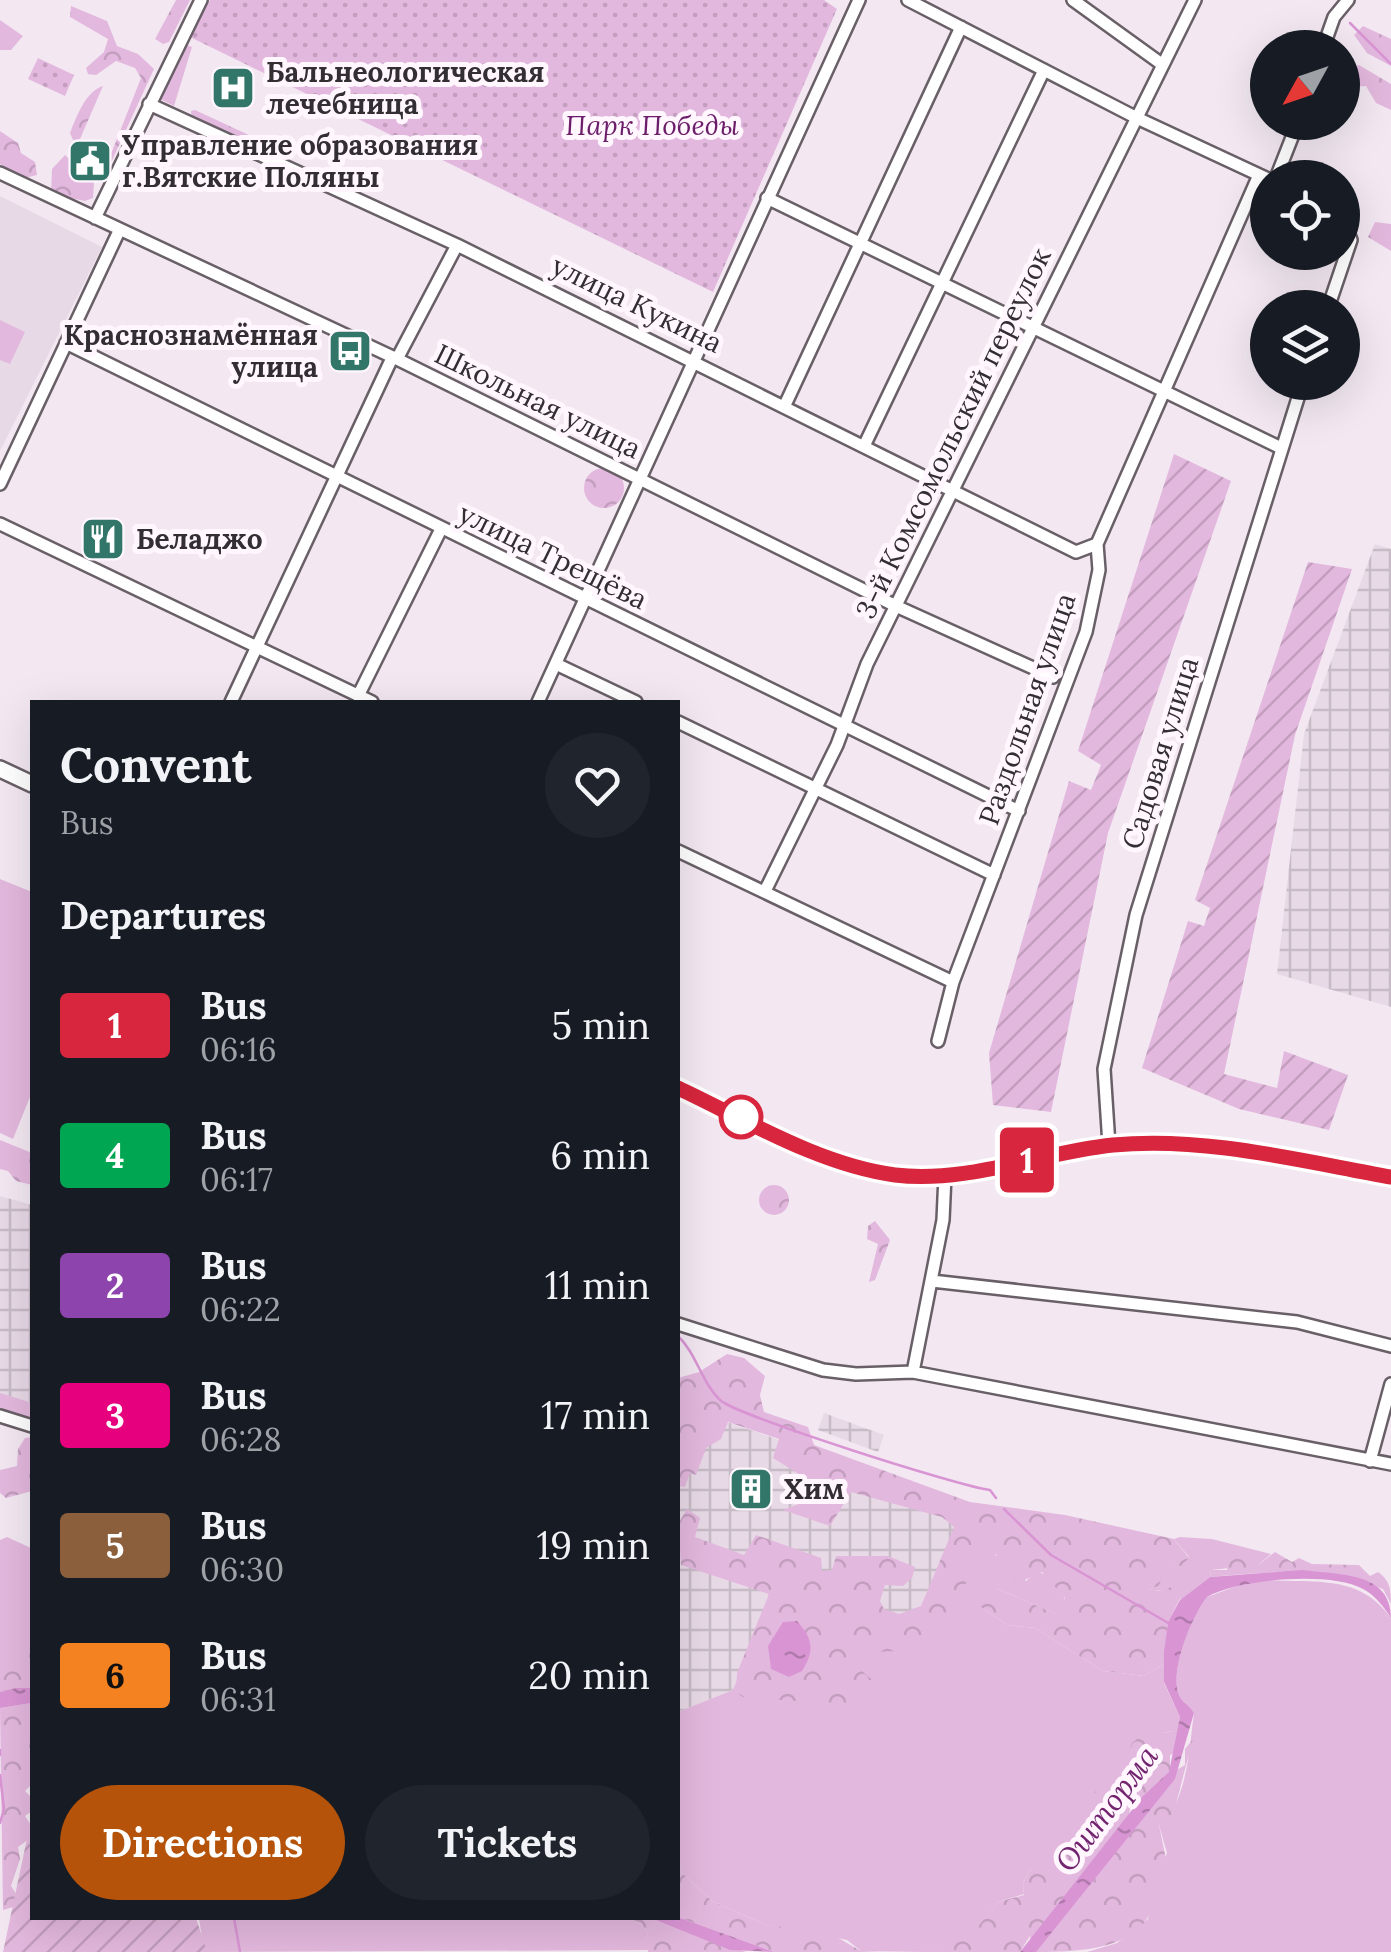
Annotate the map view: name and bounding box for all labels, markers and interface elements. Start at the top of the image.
north arrow [1250,30,1360,140]
map controls [1250,30,1360,400]
place label: Бальнеологическая лечебница [266,54,544,122]
hospital icon: Бальнеологическая лечебница [210,65,256,111]
park label: Парк Победы [565,107,739,143]
place label: Управление образования г.Вятские Поляны [122,127,478,195]
public building icon: Управление образования г.Вятские Поляны [67,138,113,184]
button: locate [1250,160,1360,270]
street label: 3-й Комсомольский переулок [847,242,1059,624]
street label: улица Кукина [546,247,728,361]
button: layers [1250,290,1360,400]
place label: Краснознамённая улица [64,317,318,385]
bus stop icon: Краснознамённая улица [327,328,373,374]
street label: Школьная улица [429,336,647,466]
street label: улица Трещёва [453,495,653,617]
restaurant icon: Беладжо [80,516,126,562]
place label: Беладжо [136,521,262,557]
street label: Раздольная улица [970,588,1084,830]
street label: Садовая улица [1114,653,1206,853]
button: heart [545,733,650,838]
text: Convent [60,734,251,795]
text: Bus [60,802,114,843]
text: Departures [60,891,266,939]
text: Bus [200,981,267,1029]
text: 5 min [552,1001,650,1049]
text: 1 [108,1003,122,1048]
text: 06:16 [200,1029,277,1070]
unlabelled marker [720,1096,762,1138]
text: Bus [200,1111,267,1159]
line badge: 1 [994,1128,1060,1192]
text: 6 min [550,1131,650,1179]
text: 4 [105,1133,125,1178]
text: 1 [1020,1138,1034,1183]
text: 06:17 [200,1159,273,1200]
text: Bus [200,1241,267,1289]
text: 11 min [545,1261,650,1309]
text: 2 [106,1263,124,1308]
text: 06:22 [200,1289,281,1330]
text: Bus [200,1371,267,1419]
text: 17 min [541,1391,650,1439]
text: 3 [105,1393,125,1438]
text: 06:28 [200,1419,282,1460]
building icon: Хим [728,1466,774,1512]
place label: Хим [784,1471,844,1507]
text: Bus [200,1501,267,1549]
text: 19 min [536,1521,650,1569]
text: 5 [106,1523,124,1568]
text: 06:30 [200,1549,284,1590]
text: Bus [200,1631,267,1679]
text: 20 min [528,1651,650,1699]
text: 6 [105,1653,125,1698]
text: 06:31 [200,1679,276,1720]
water label: Ошторма [1047,1737,1166,1879]
button: Directions [60,1785,345,1900]
button: Tickets [365,1785,650,1900]

